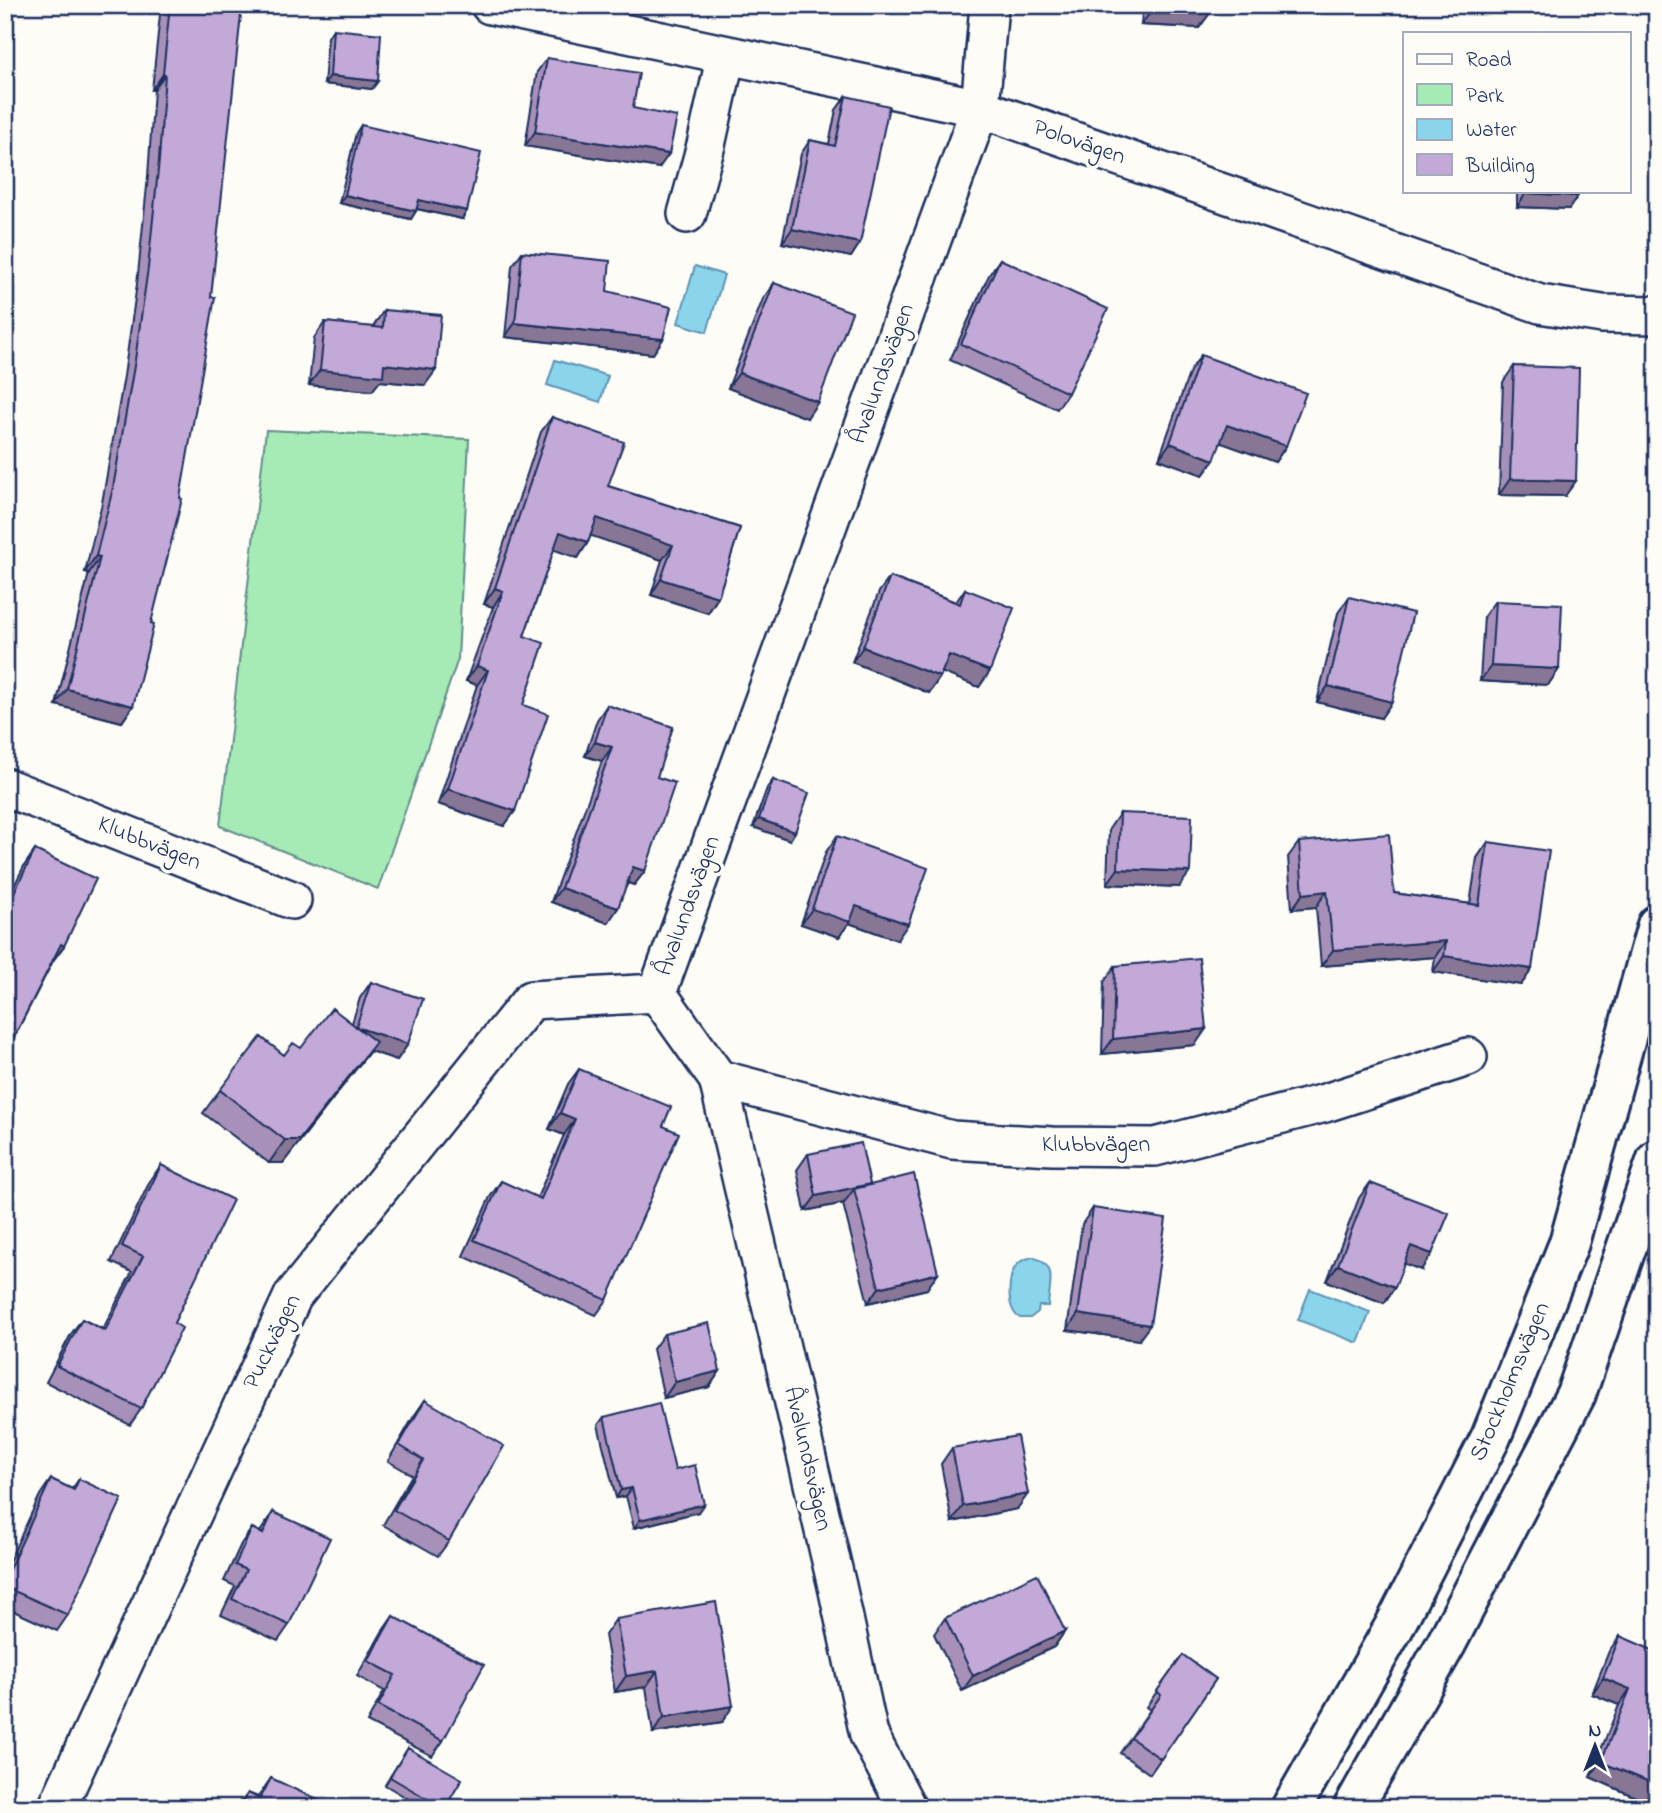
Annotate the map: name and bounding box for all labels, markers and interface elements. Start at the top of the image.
legend [1403,32,1630,192]
text: Road [1466,46,1512,76]
text: Park [1466,82,1505,112]
street label: Polovägen [1028,111,1130,175]
text: Water [1466,116,1517,146]
text: Building [1465,152,1535,184]
street label: Åvalundsvägen [841,299,925,449]
street label: Klubbvägen [92,807,206,881]
street label: Åvalundsvägen [647,831,731,981]
street label: Klubbvägen [1042,1128,1150,1163]
street label: Puckvägen [235,1288,311,1396]
street label: Stockholmsvägen [1462,1297,1560,1467]
street label: Åvalundsvägen [773,1383,841,1535]
north arrow [1560,1712,1630,1782]
text: N [1589,1718,1602,1745]

